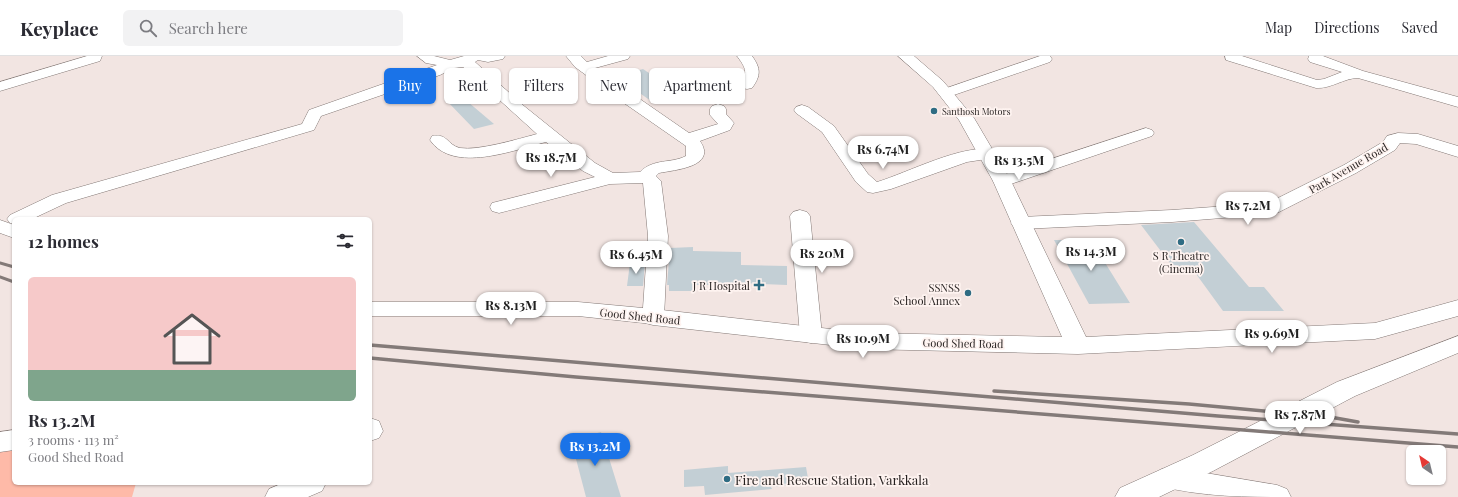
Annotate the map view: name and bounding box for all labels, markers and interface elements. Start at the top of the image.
search box [123,10,403,46]
text: Keyplace [20,15,99,41]
icon: search [137,17,159,39]
text: Search here [169,18,248,38]
text: Map [1265,18,1292,37]
text: Directions [1314,18,1380,37]
text: Saved [1402,18,1438,37]
chip: Buy [384,68,436,104]
chip: Rent [444,68,501,104]
chip: Filters [509,68,578,104]
chip: New [586,68,641,104]
chip: Apartment [649,68,745,104]
place label: Santhosh Motors [942,105,1010,117]
marker: Santhosh Motors [929,106,939,116]
pin: Rs 6.74M [842,136,924,170]
street label: Park Avenue Road [1306,139,1391,197]
text: Rs 6.74M [857,140,909,157]
pin: Rs 18.7M [510,144,592,178]
pin: Rs 13.5M [978,147,1060,181]
text: Rs 18.7M [525,148,577,165]
text: Rs 13.5M [994,151,1044,168]
pin: Rs 7.2M [1211,192,1285,226]
text: Rs 7.2M [1225,196,1271,213]
text: 12 homes [28,230,99,252]
icon: filters [334,230,356,252]
marker: S R Theatre (Cinema) [1176,237,1186,247]
pin: Rs 14.3M [1050,238,1132,272]
pin: Rs 20M [789,240,855,274]
pin: Rs 6.45M [595,241,677,275]
text: Rs 14.3M [1065,242,1117,259]
text: Rs 20M [799,244,845,261]
text: Rs 6.45M [609,245,663,262]
place label: S R Theatre (Cinema) [1153,248,1210,276]
place label: J R Hospital [692,278,750,293]
marker: J R Hospital [753,279,765,291]
place label: SSNSS School Annex [894,280,960,308]
marker: SSNSS School Annex [963,288,973,298]
pin: Rs 8.13M [470,292,552,326]
text: Rs 8.13M [485,296,537,313]
icon: home [156,303,228,375]
street label: Good Shed Road [599,304,682,328]
pin: Rs 9.69M [1231,320,1313,354]
text: Rs 9.69M [1244,324,1300,341]
pin: Rs 10.9M [822,325,904,359]
text: Rs 10.9M [836,329,890,346]
street label: Good Shed Road [922,335,1004,351]
pin: Rs 7.87M [1259,401,1341,435]
text: Rs 7.87M [1274,405,1326,422]
text: Rs 13.2M [28,409,96,431]
text: 3 rooms · 113 m² [28,431,119,448]
pin: Rs 13.2M [554,433,636,467]
text: Rs 13.2M [569,437,621,454]
north arrow [1406,445,1446,485]
map controls [1406,445,1446,485]
text: Good Shed Road [28,448,124,465]
place label: Fire and Rescue Station, Varkkala [735,471,929,488]
marker: Fire and Rescue Station, Varkkala [722,474,732,484]

